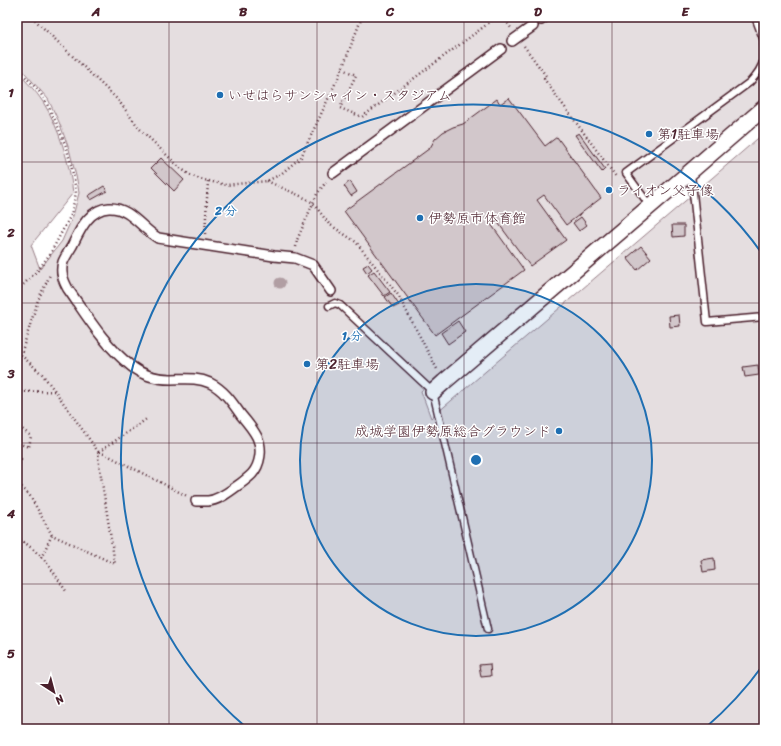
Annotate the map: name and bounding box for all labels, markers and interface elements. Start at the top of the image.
text: A [91,0,100,23]
text: B [239,0,248,23]
text: C [385,0,395,23]
text: D [534,0,542,23]
text: E [681,0,690,23]
text: 1 [8,81,14,104]
place label: いせはらサンシャイン・スタジアム [228,83,452,108]
marker: いせはらサンシャイン・スタジアム [215,90,225,100]
place label: 第1駐車場 [657,122,719,147]
marker: 第1駐車場 [644,129,654,139]
place label: ライオン父子像 [617,178,714,203]
marker: ライオン父子像 [604,185,614,195]
text: 2 分 [214,200,237,222]
place label: 伊勢原市体育館 [428,206,526,231]
marker: 伊勢原市体育館 [415,213,425,223]
text: 2 [6,221,15,244]
text: 1 分 [342,325,362,347]
place label: 第2駐車場 [315,352,379,377]
marker: 第2駐車場 [302,359,312,369]
text: 3 [6,362,15,385]
place label: 成城学園伊勢原総合グラウンド [355,419,551,444]
marker: 成城学園伊勢原総合グラウンド [554,426,564,436]
centre of rings [469,453,483,467]
text: 4 [6,502,16,525]
text: 5 [7,642,15,665]
north arrow [34,672,74,712]
text: N [51,689,69,710]

